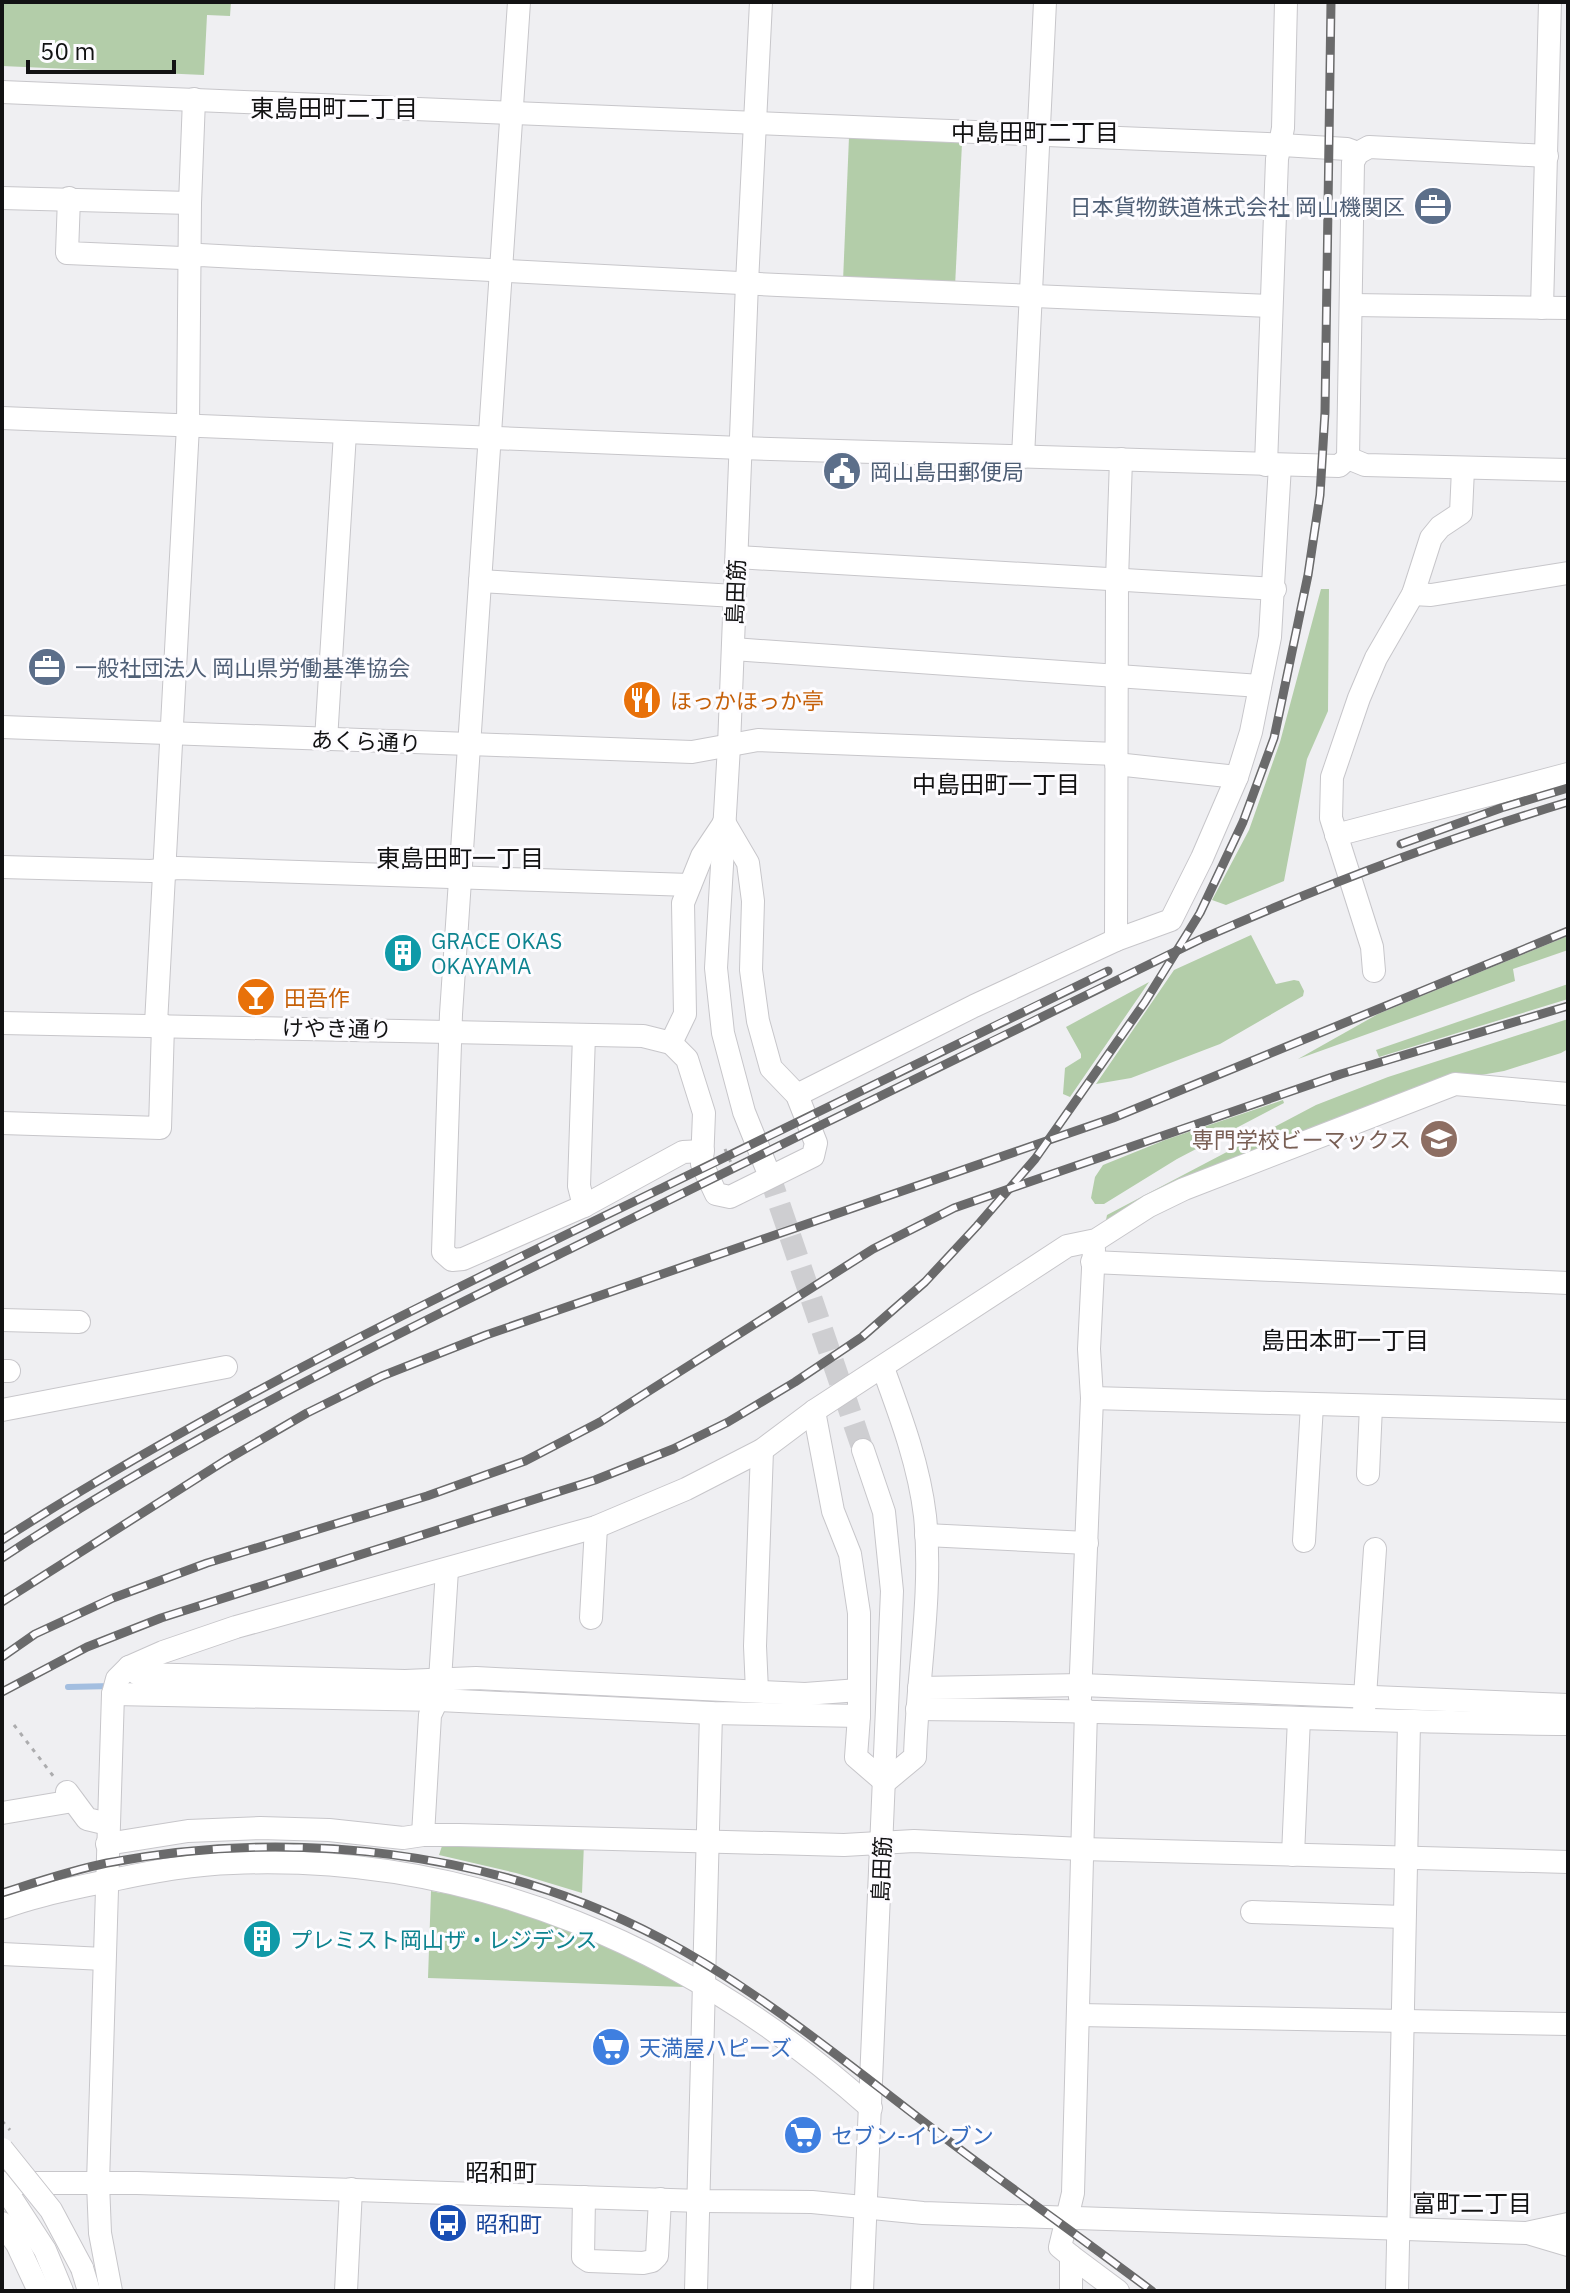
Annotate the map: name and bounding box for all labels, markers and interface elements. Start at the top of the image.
scale bar [28,24,174,74]
text: 50 m [40,35,95,67]
district label: 東島田町二丁目 [250,92,418,124]
district label: 中島田町二丁目 [951,116,1119,148]
office icon: 日本貨物鉄道株式会社 岡山機関区 [1412,185,1454,227]
place label: 日本貨物鉄道株式会社 岡山機関区 [1070,192,1405,221]
public building icon: 岡山島田郵便局 [821,450,863,492]
place label: 岡山島田郵便局 [870,457,1024,486]
street label: 島田筋 [719,559,751,625]
office icon: 一般社団法人 岡山県労働基準協会 [26,646,68,688]
place label: 一般社団法人 岡山県労働基準協会 [75,653,410,682]
restaurant icon: ほっかほっか亭 [621,679,663,721]
place label: ほっかほっか亭 [670,686,824,715]
street label: あくら通り [311,725,421,757]
district label: 中島田町一丁目 [912,768,1080,800]
district label: 東島田町一丁目 [376,842,544,874]
place label: GRACE OKAS OKAYAMA [431,926,562,980]
building icon: GRACE OKAS OKAYAMA [382,932,424,974]
bar icon: 田吾作 [235,976,277,1018]
place label: 田吾作 [284,983,350,1012]
street label: けやき通り [282,1013,392,1043]
school or university icon: 専門学校ビーマックス [1418,1118,1460,1160]
place label: 専門学校ビーマックス [1192,1125,1411,1154]
district label: 島田本町一丁目 [1261,1324,1429,1356]
street label: 島田筋 [865,1836,897,1902]
building icon: プレミスト岡山ザ・レジデンス [241,1918,283,1960]
place label: プレミスト岡山ザ・レジデンス [290,1925,598,1954]
supermarket icon: 天満屋ハピーズ [590,2026,632,2068]
place label: 天満屋ハピーズ [639,2033,792,2062]
supermarket icon: セブン-イレブン [782,2114,824,2156]
place label: セブン-イレブン [831,2121,994,2150]
district label: 昭和町 [465,2156,537,2188]
district label: 富町二丁目 [1412,2187,1532,2219]
bus stop icon: 昭和町 [427,2202,469,2244]
place label: 昭和町 [476,2209,542,2238]

